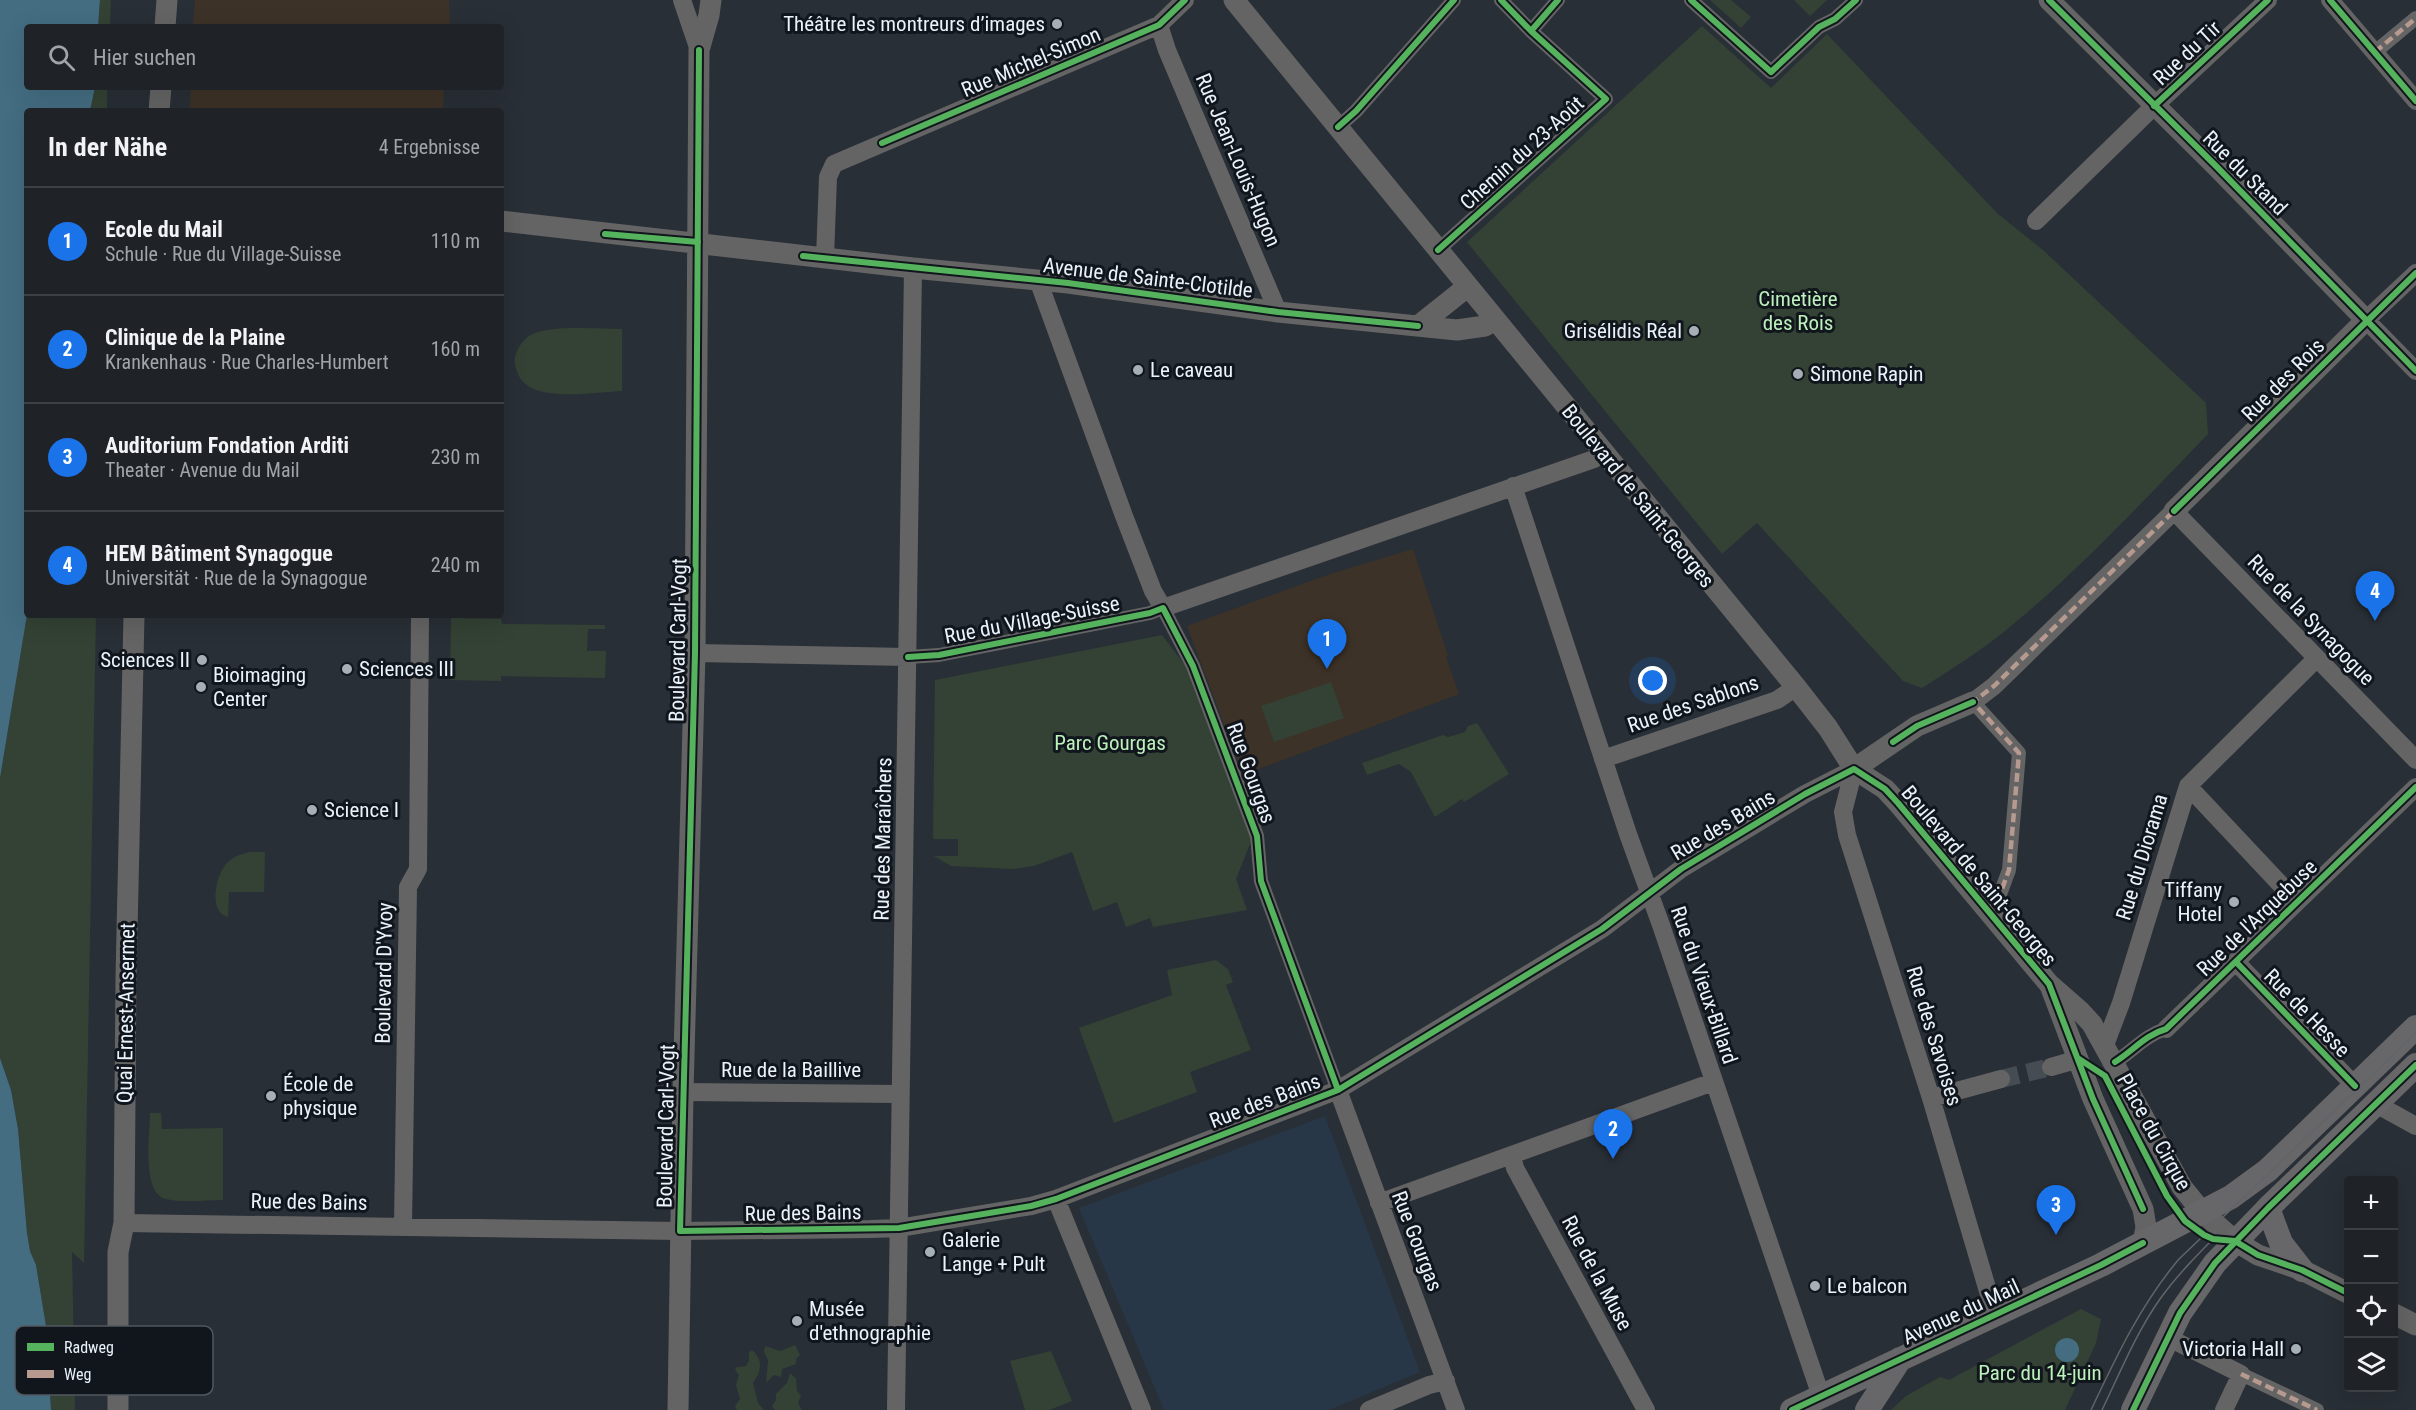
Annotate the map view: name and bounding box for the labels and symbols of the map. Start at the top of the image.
place label: Théâtre les montreurs d’images [783,12,1045,36]
street label: Rue du Tir [2148,16,2226,90]
marker: Théâtre les montreurs d’images [1050,17,1064,31]
street label: Rue Michel-Simon [958,22,1104,102]
street label: Rue Jean-Louis-Hugon [1191,70,1285,250]
street label: Chemin du 23-Août [1455,91,1589,215]
street label: Rue du Stand [2198,126,2292,220]
street label: Avenue de Sainte-Clotilde [1042,253,1254,303]
park label: Cimetière des Rois [1758,287,1838,335]
place label: Grisélidis Réal [1564,319,1682,343]
marker: Grisélidis Réal [1687,324,1701,338]
street label: Rue des Rois [2237,334,2329,426]
place label: Le caveau [1150,358,1233,382]
place label: Simone Rapin [1810,362,1923,386]
marker: Le caveau [1131,363,1145,377]
marker: Simone Rapin [1791,367,1805,381]
street label: Boulevard de Saint-Georges [1557,400,1719,592]
street label: Rue de la Synagogue [2243,550,2379,690]
street label: Boulevard Carl-Vogt [665,558,691,722]
pin: 4 [2356,572,2394,621]
street label: Rue du Village-Suisse [942,591,1122,649]
pin: 1 [1308,620,1346,669]
place label: Sciences II [100,648,190,672]
marker: Sciences II [195,653,209,667]
place label: Sciences III [359,657,454,681]
marker: Sciences III [340,662,354,676]
place label: Bioimaging Center [213,663,306,711]
your location [1638,666,1667,695]
street label: Rue des Sablons [1624,670,1762,738]
marker: Bioimaging Center [194,680,208,694]
street label: Rue Gourgas [1222,719,1280,827]
park label: Parc Gourgas [1054,731,1166,755]
street label: Rue des Maraîchers [870,757,896,921]
street label: Boulevard de Saint-Georges [1896,781,2062,971]
street label: Rue des Bains [1667,785,1779,865]
street label: Rue du Diorama [2111,791,2173,923]
place label: Science I [324,798,399,822]
marker: Science I [305,803,319,817]
street label: Rue de l'Arquebuse [2192,855,2322,981]
place label: Tiffany Hotel [2164,878,2222,926]
marker: Tiffany Hotel [2227,895,2241,909]
street label: Boulevard D'Yvoy [371,902,397,1044]
street label: Rue du Vieux-Billard [1666,903,1742,1067]
street label: Quai Ernest-Ansermet [112,923,140,1103]
street label: Rue des Savoises [1901,963,1967,1109]
street label: Rue de Hesse [2259,964,2355,1062]
street label: Boulevard Carl-Vogt [653,1044,679,1208]
street label: Rue de la Baillive [721,1058,861,1082]
street label: Rue des Bains [1206,1069,1324,1133]
street label: Place du Cirque [2112,1069,2196,1195]
place label: École de physique [283,1072,357,1120]
marker: École de physique [264,1089,278,1103]
pin: 2 [1594,1110,1632,1159]
pin: 3 [2036,1186,2076,1235]
street label: Rue Gourgas [1387,1188,1447,1294]
street label: Rue des Bains [250,1189,368,1215]
street label: Rue des Bains [744,1200,862,1226]
street label: Rue de la Muse [1557,1212,1637,1334]
place label: Galerie Lange + Pult [942,1228,1045,1276]
marker: Galerie Lange + Pult [923,1245,937,1259]
place label: Le balcon [1827,1274,1907,1298]
street label: Avenue du Mail [1899,1274,2023,1350]
marker: Le balcon [1808,1279,1822,1293]
place label: Musée d'ethnographie [809,1297,931,1345]
marker: Musée d'ethnographie [790,1314,804,1328]
legend [15,1326,213,1395]
place label: Victoria Hall [2182,1337,2284,1361]
text: Radweg [64,1338,114,1357]
marker: Victoria Hall [2289,1342,2303,1356]
park label: Parc du 14-juin [1978,1361,2102,1385]
text: Weg [64,1365,91,1384]

